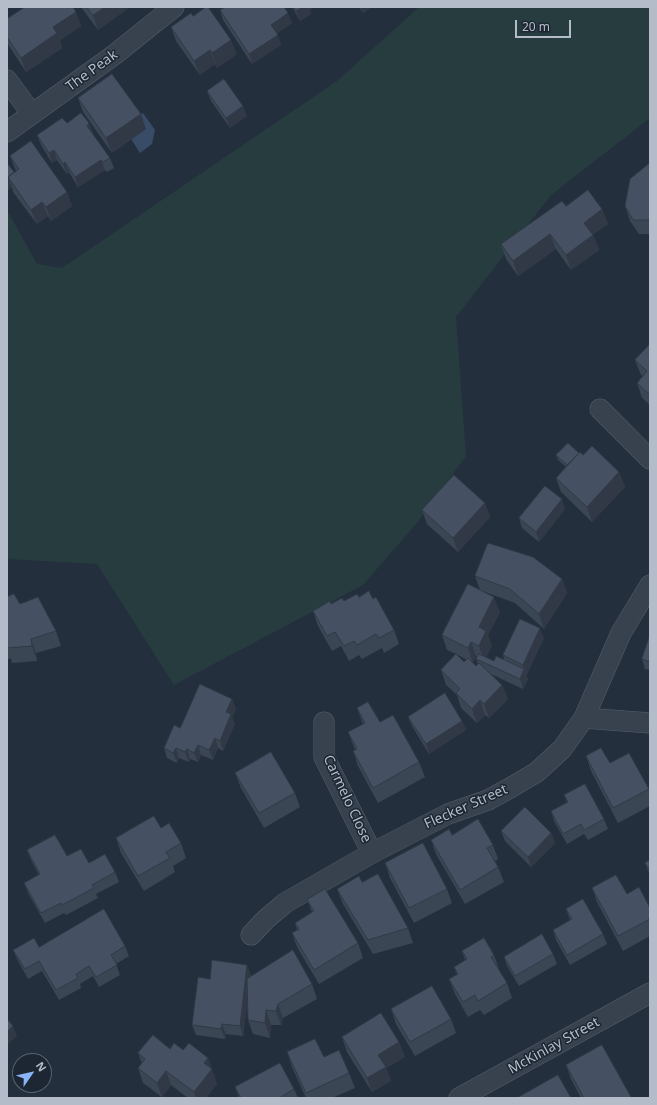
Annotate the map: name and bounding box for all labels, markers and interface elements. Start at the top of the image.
scale bar [517,12,573,38]
text: 20 m [522,18,550,35]
street label: The Peak [63,47,121,95]
street label: Carmelo Close [319,753,375,845]
street label: Flecker Street [422,781,510,833]
street label: McKinlay Street [505,1014,603,1078]
north arrow [12,1053,52,1093]
text: N [33,1059,50,1074]

